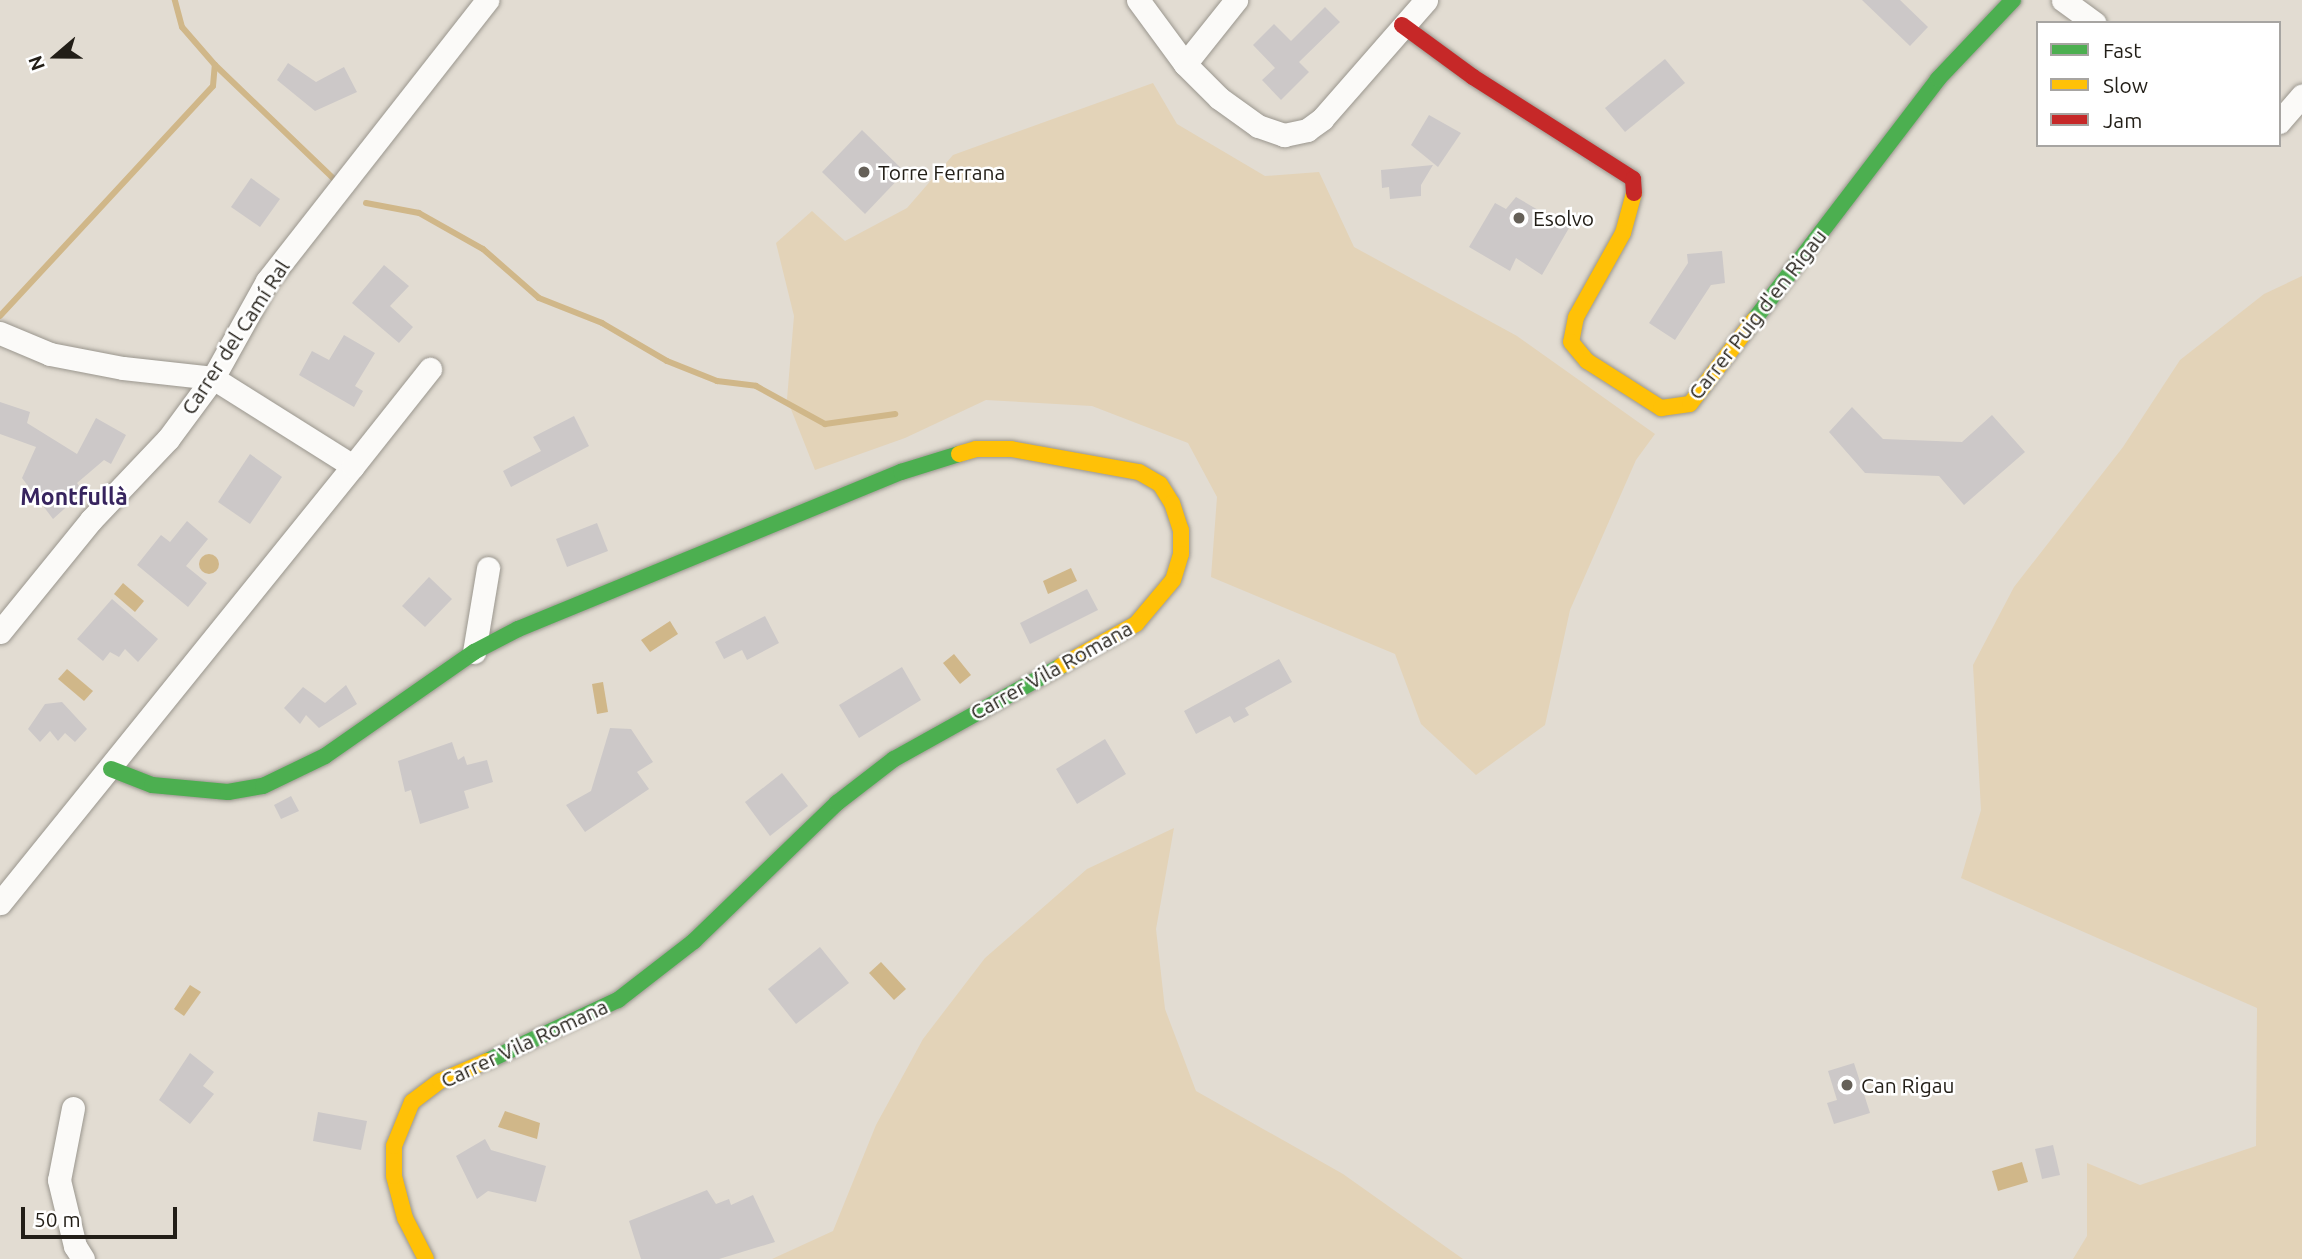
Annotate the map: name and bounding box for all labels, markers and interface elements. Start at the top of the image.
north arrow [21,21,91,91]
legend [2036,21,2281,147]
text: Fast [2103,38,2141,62]
text: N [24,53,49,74]
text: Slow [2103,73,2148,97]
text: Jam [2103,108,2142,132]
place label: Torre Ferrana [878,159,1005,185]
marker: Torre Ferrana [856,164,872,180]
place label: Esolvo [1533,205,1594,231]
marker: Esolvo [1511,210,1527,226]
street label: Carrer Puig d'en Rigau [1683,224,1831,404]
street label: Carrer del Camí Ral [176,255,294,419]
district label: Montfullà [20,483,128,511]
street label: Carrer Vila Romana [966,615,1136,725]
street label: Carrer Vila Romana [437,993,611,1093]
place label: Can Rigau [1861,1072,1955,1098]
marker: Can Rigau [1839,1077,1855,1093]
scale bar [24,1192,180,1236]
text: 50 m [34,1207,81,1231]

